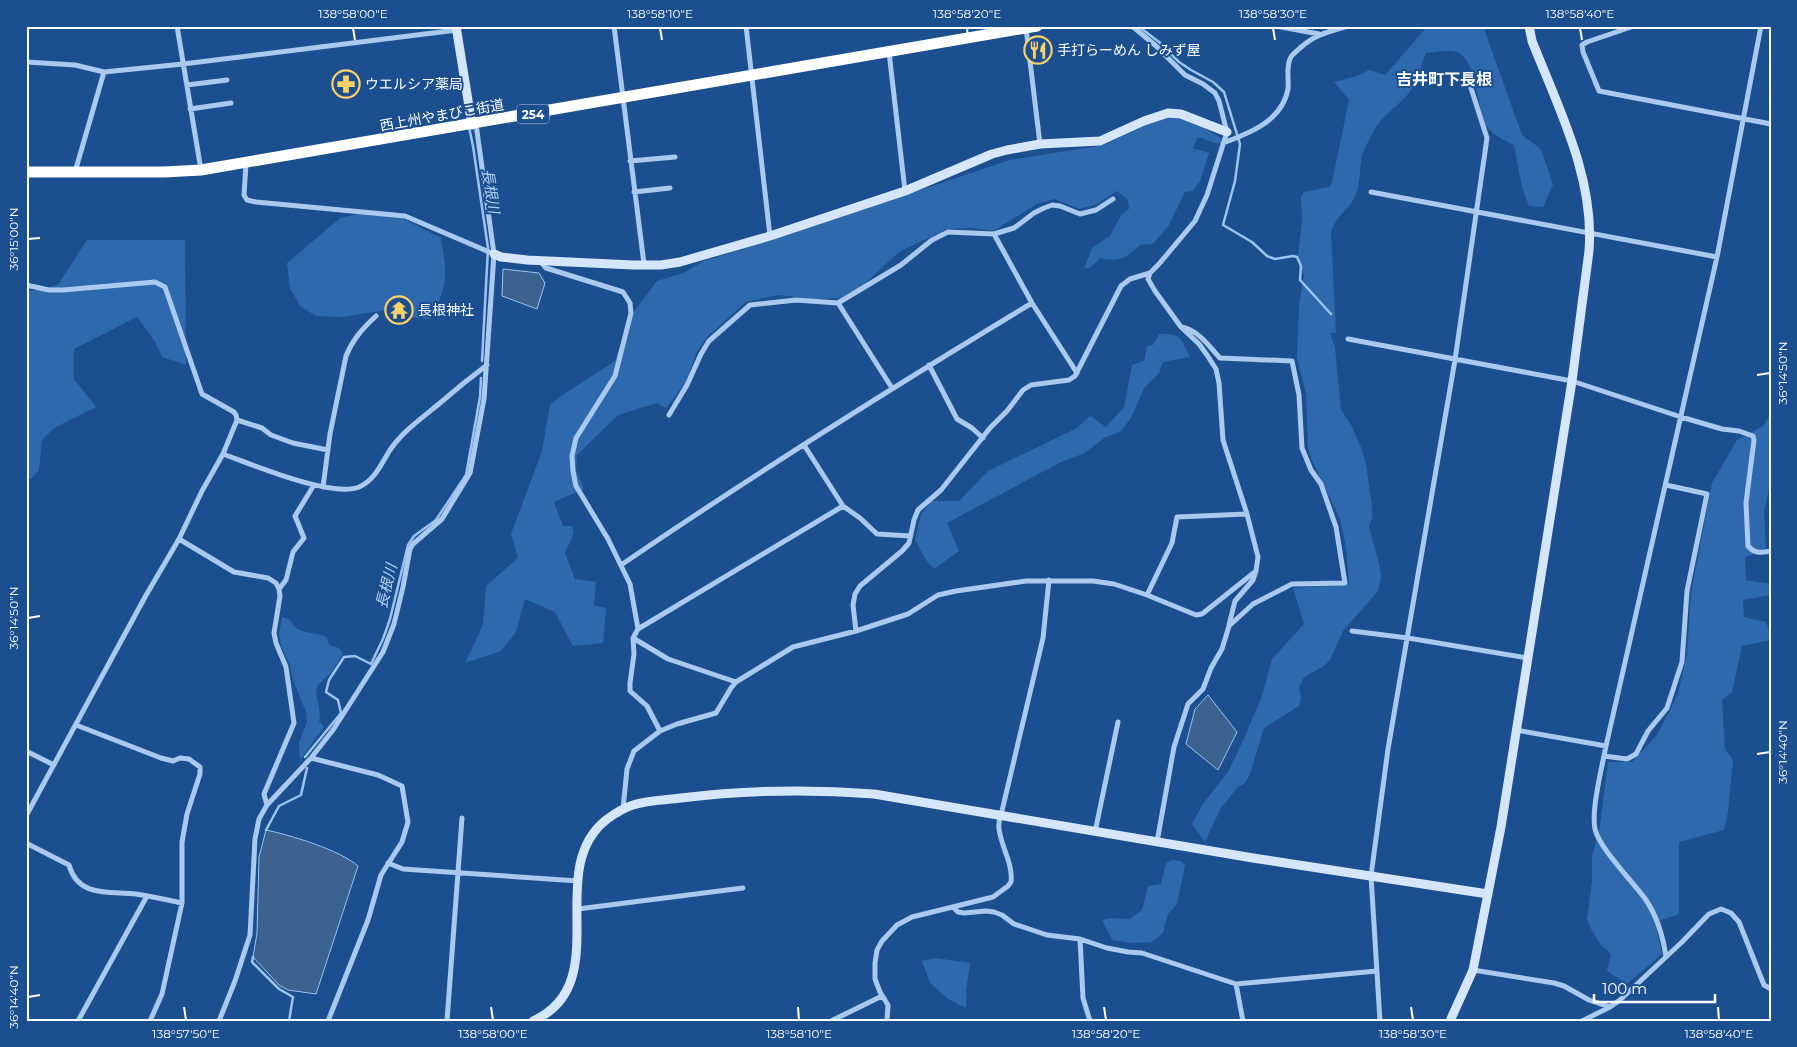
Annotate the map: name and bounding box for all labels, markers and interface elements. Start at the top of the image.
text: 138°58'00"E [318,6,388,21]
text: 138°58'10"E [627,6,693,21]
text: 138°58'20"E [933,6,1001,21]
text: 138°58'30"E [1239,6,1307,21]
text: 138°58'40"E [1546,6,1614,21]
restaurant icon: 手打らーめん しみず屋 [1023,35,1053,65]
place label: 手打らーめん しみず屋 [1057,41,1201,59]
pharmacy icon: ウエルシア薬局 [331,69,361,99]
district label: 吉井町下長根 [1396,70,1492,89]
place label: ウエルシア薬局 [365,75,463,93]
street label: 西上州やまびこ街道 [378,95,506,135]
road number: 254 [517,105,549,124]
water label: 長根川 [478,167,504,217]
text: 36°15'00"N [6,207,21,271]
temple icon: 長根神社 [384,295,414,325]
place label: 長根神社 [418,301,474,319]
text: 36°14'50"N [1775,342,1790,404]
water label: 長根川 [371,560,401,610]
text: 36°14'50"N [6,587,21,649]
text: 36°14'40"N [1775,720,1790,784]
text: 36°14'40"N [6,965,21,1029]
scale bar [1594,972,1716,1004]
text: 100 m [1602,979,1647,998]
text: 138°57'50"E [152,1026,220,1041]
text: 138°58'00"E [458,1026,528,1041]
text: 138°58'10"E [766,1026,832,1041]
text: 138°58'20"E [1072,1026,1140,1041]
text: 138°58'30"E [1379,1026,1447,1041]
text: 138°58'40"E [1685,1026,1753,1041]

